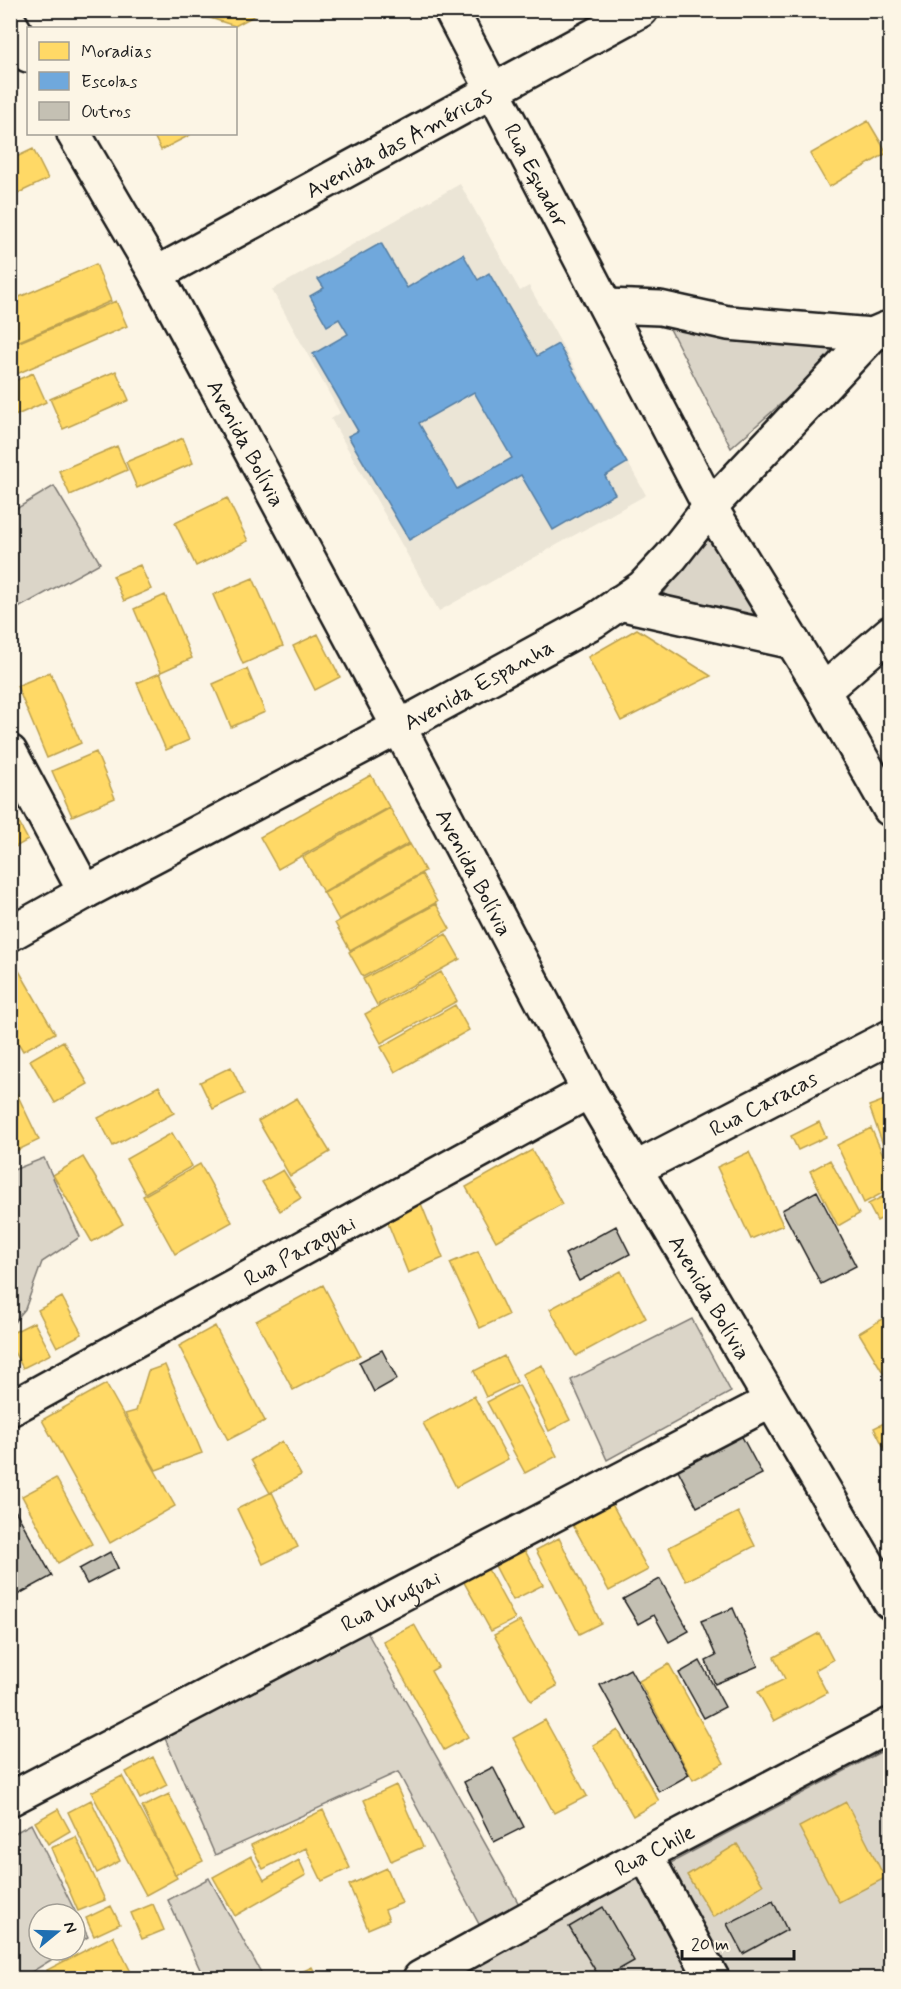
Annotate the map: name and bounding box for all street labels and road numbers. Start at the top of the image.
street label: Avenida das Américas [302,82,498,206]
street label: Rua Equador [497,119,574,233]
street label: Avenida Bolívia [199,376,290,512]
street label: Avenida Espanha [399,634,559,738]
street label: Avenida Bolívia [428,804,518,942]
street label: Rua Caracas [705,1065,823,1144]
street label: Rua Paraguai [239,1210,361,1294]
street label: Avenida Bolívia [661,1231,756,1365]
street label: Rua Uruguai [337,1564,446,1639]
street label: Rua Chile [610,1818,700,1884]

